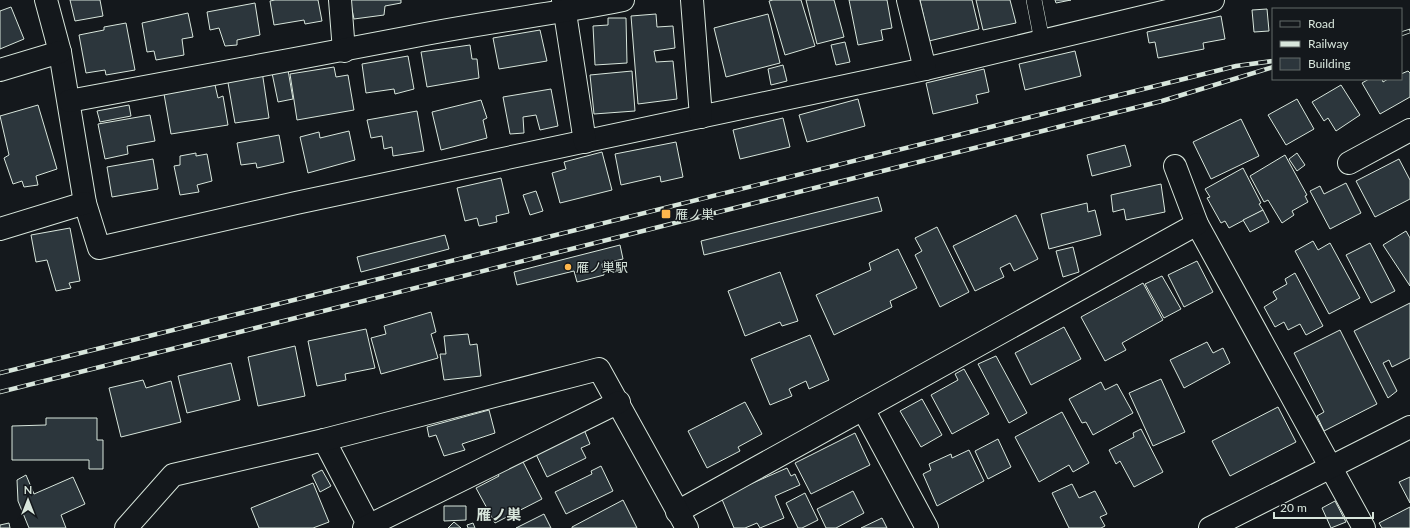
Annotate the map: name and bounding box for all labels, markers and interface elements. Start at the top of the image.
legend [1272,8,1402,80]
text: Road [1308,16,1335,31]
text: Railway [1308,36,1349,51]
text: Building [1308,56,1351,71]
place label: 雁ノ巣 [675,206,714,222]
marker: 雁ノ巣 [660,208,672,220]
place label: 雁ノ巣駅 [576,259,628,275]
marker: 雁ノ巣駅 [563,262,573,272]
north arrow [8,480,48,520]
text: N [24,483,32,496]
scale bar [1274,494,1373,520]
text: 20 m [1280,500,1307,515]
district label: 雁ノ巣 [476,505,522,523]

